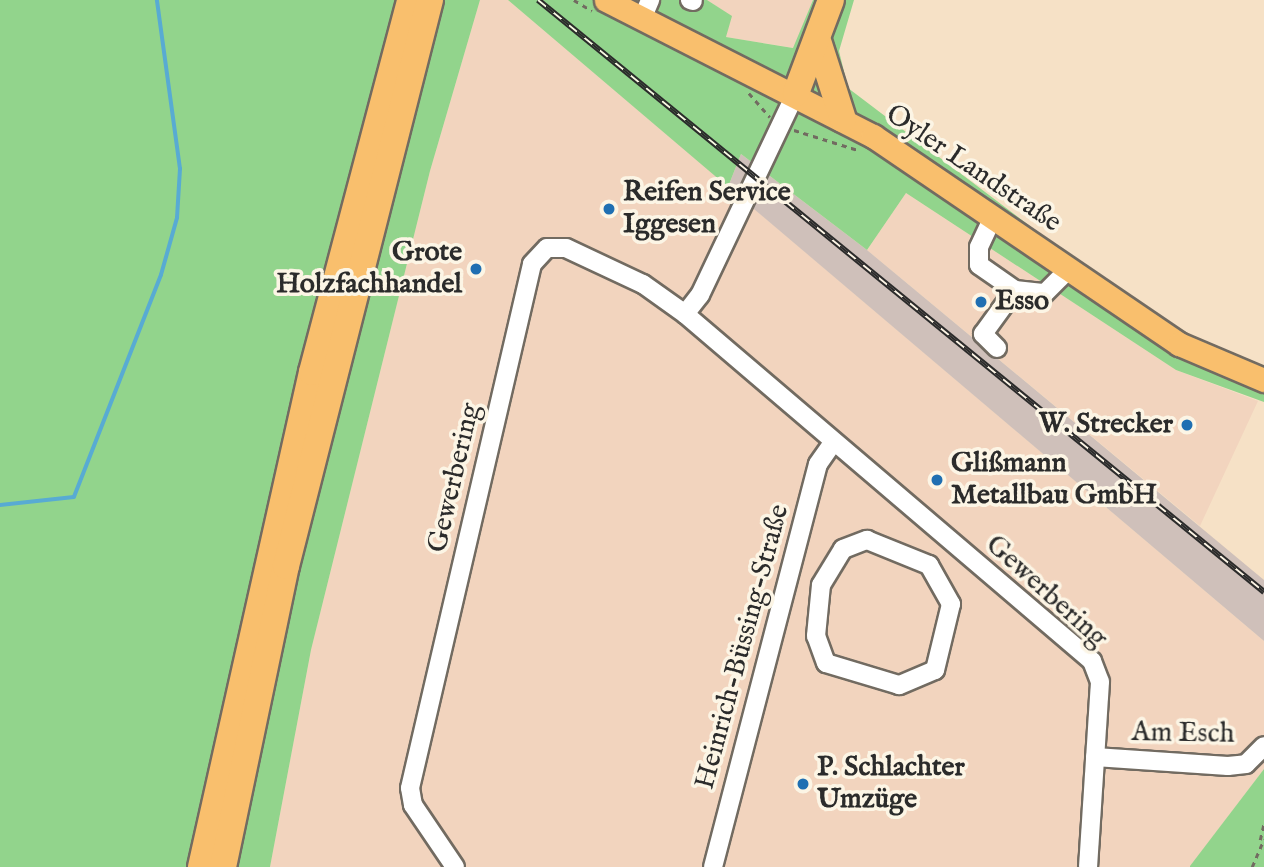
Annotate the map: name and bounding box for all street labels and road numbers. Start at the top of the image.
street label: Oyler Landstraße [879,98,1067,240]
street label: Gewerbering [422,400,488,556]
street label: Heinrich-Büssing-Straße [689,501,797,793]
street label: Gewerbering [978,529,1114,655]
street label: Am Esch [1131,716,1235,752]

